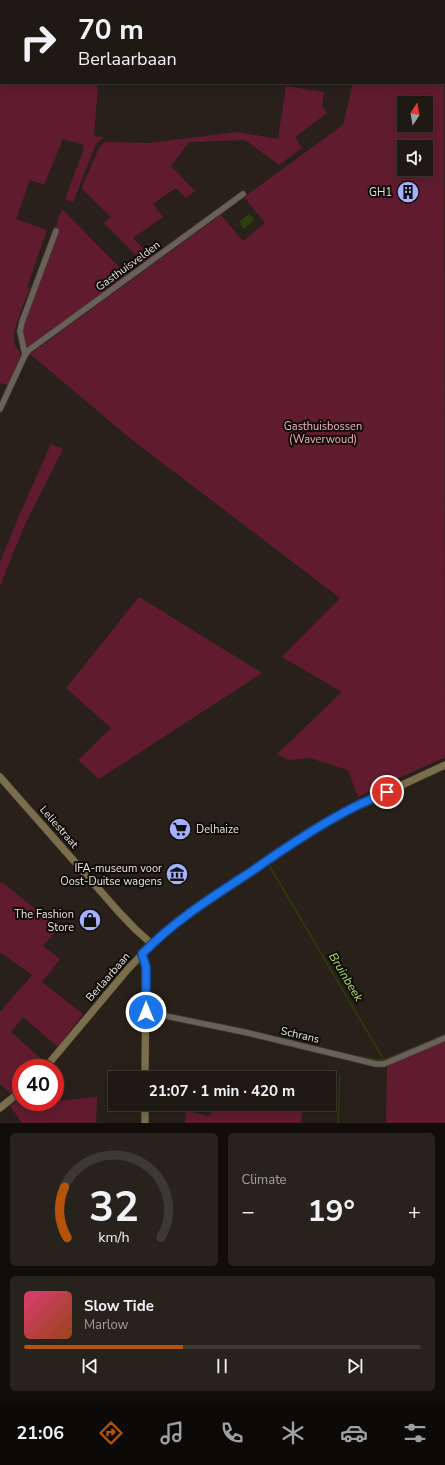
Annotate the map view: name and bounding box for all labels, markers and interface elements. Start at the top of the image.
text: 70 m [78,11,144,49]
icon: right [12,16,64,68]
text: Berlaarbaan [78,47,177,71]
north arrow [397,96,433,132]
map controls [397,96,433,176]
button: sound [397,140,433,176]
building icon: GH1 [395,179,421,205]
place label: GH1 [369,185,392,200]
street label: Gasthuisvelden [93,238,163,294]
park label: Gasthuisbossen (Waverwoud) [284,419,362,447]
pin [370,775,404,809]
icon: arrive [376,781,398,803]
street label: Leliestraat [36,802,82,852]
supermarket icon: Delhaize [167,816,193,842]
place label: Delhaize [196,822,239,837]
place label: IFA-museum voor Oost-Duitse wagens [60,861,162,889]
museum icon: IFA-museum voor Oost-Duitse wagens [164,861,190,887]
place label: The Fashion Store [14,907,74,935]
shop icon: The Fashion Store [77,907,103,933]
street label: Berlaarbaan [83,949,133,1005]
water label: Bruinbeek [325,950,367,1005]
position arrow [125,991,167,1033]
street label: Schrans [279,1023,321,1047]
speed limit sign: 40 [12,1059,64,1111]
text: 21:07 · 1 min · 420 m [149,1081,295,1101]
text: Climate [242,1171,287,1189]
text: 32 [89,1178,139,1235]
text: 19° [308,1191,355,1232]
text: − [242,1197,255,1227]
text: + [408,1197,421,1227]
text: km/h [98,1227,129,1246]
text: Slow Tide [84,1296,154,1316]
text: Marlow [84,1316,129,1334]
icon: previous [79,1355,101,1377]
icon: pause [211,1355,233,1377]
icon: next [344,1355,366,1377]
icon: directions [97,1419,125,1447]
icon: music [158,1419,186,1447]
icon: phone [218,1419,246,1447]
icon: climate [279,1419,307,1447]
icon: car [340,1419,368,1447]
icon: filters [401,1419,429,1447]
text: 21:06 [16,1421,64,1445]

